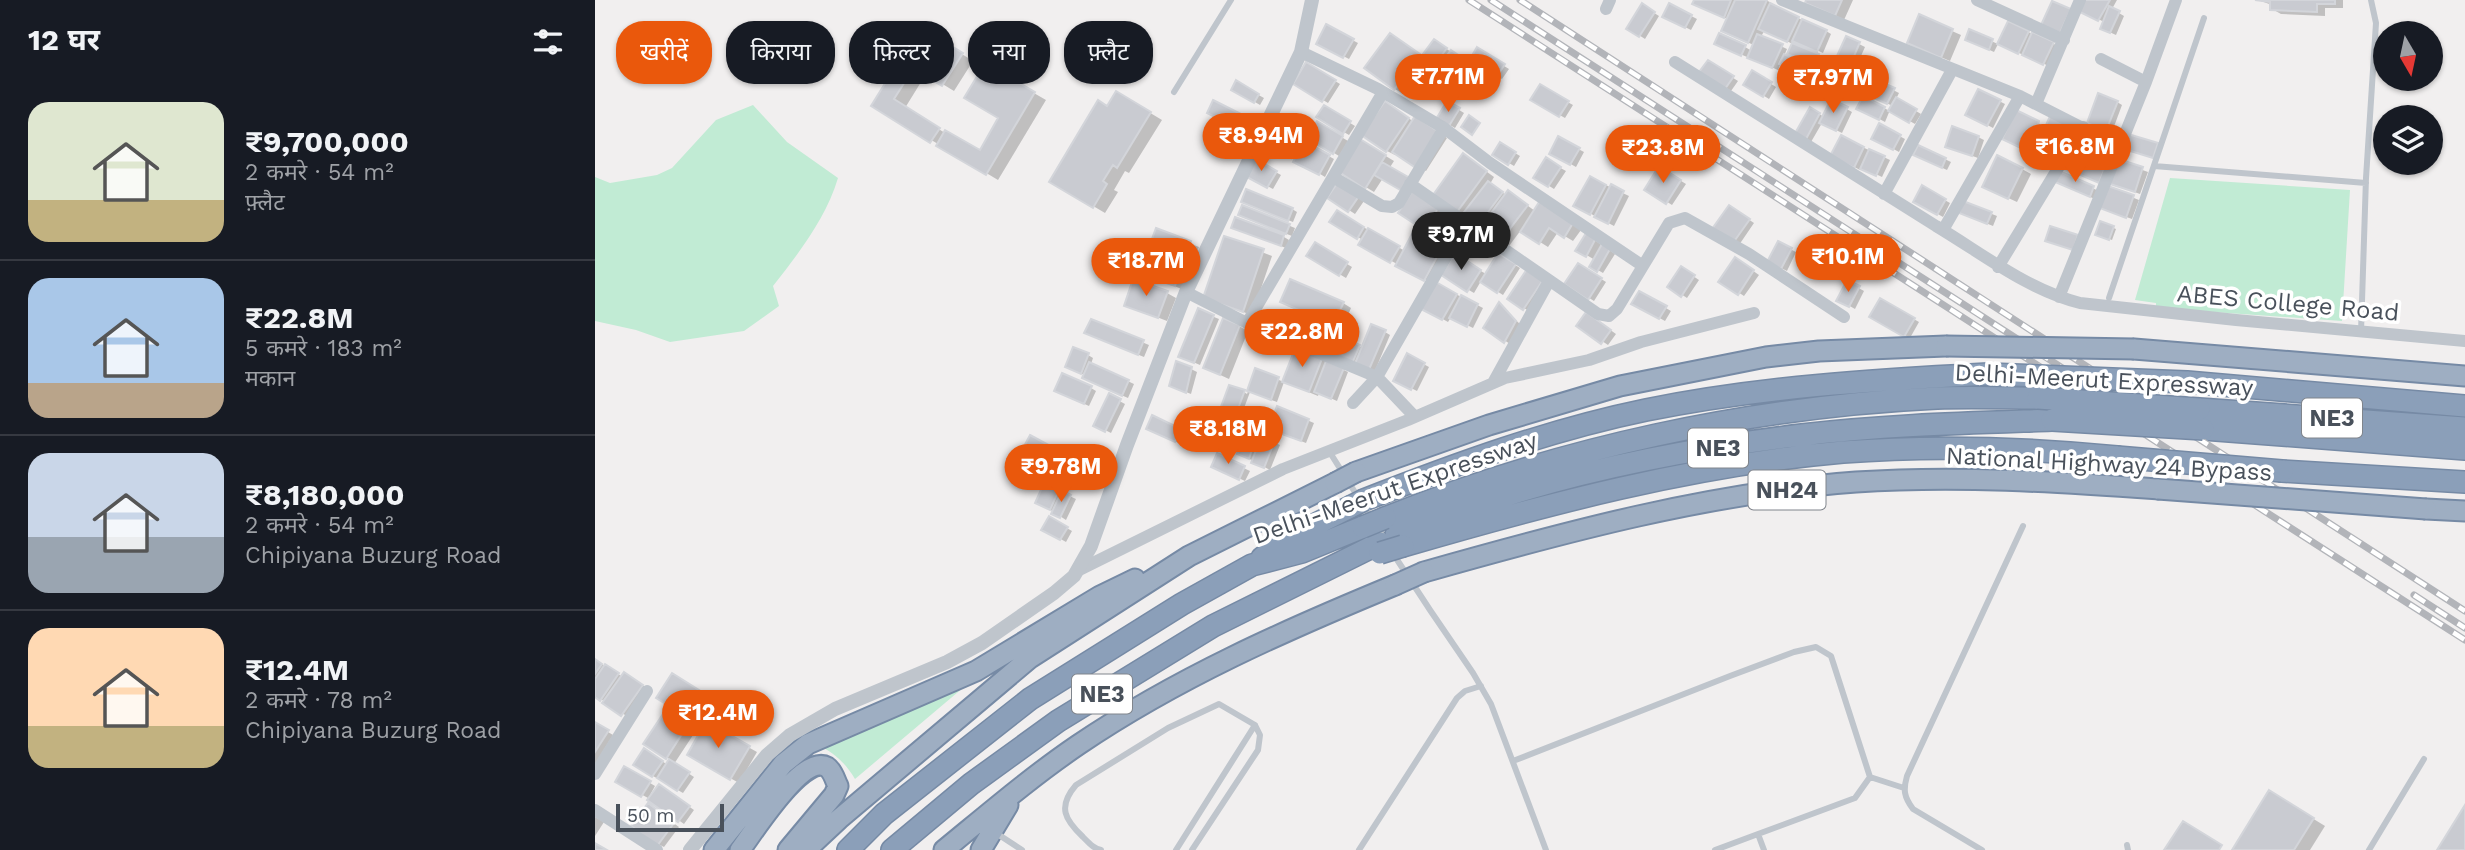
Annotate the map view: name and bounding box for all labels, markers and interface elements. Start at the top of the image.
chip: खरीदें [616,21,712,84]
chip: किराया [726,21,835,84]
chip: फ़िल्टर [849,21,954,84]
chip: नया [968,21,1050,84]
chip: फ़्लैट [1064,21,1153,84]
north arrow [2373,21,2443,91]
map controls [2373,21,2443,175]
text: 12 घर [28,22,100,57]
icon: filters [529,23,567,61]
pin: ₹7.71M [1391,54,1505,114]
pin: ₹7.97M [1776,55,1890,115]
text: ₹7.71M [1411,63,1485,90]
text: ₹7.97M [1793,64,1873,91]
button: layers [2373,105,2443,175]
pin: ₹8.94M [1204,114,1318,173]
text: ₹8.94M [1219,122,1303,149]
text: ₹9,700,000 [245,124,409,159]
pin: ₹16.8M [2018,124,2132,184]
pin: ₹23.8M [1606,125,1720,185]
icon: home [84,130,168,214]
text: ₹16.8M [2035,133,2115,160]
text: ₹23.8M [1621,134,1705,161]
text: 2 कमरे · 54 m² [245,159,394,186]
text: फ़्लैट [245,189,285,216]
pin: ₹9.7M [1412,212,1510,272]
text: ₹9.7M [1428,221,1494,248]
pin: ₹10.1M [1791,234,1905,294]
pin: ₹18.7M [1089,238,1203,298]
text: ₹10.1M [1811,243,1885,270]
text: ₹18.7M [1107,247,1185,274]
street label: ABES College Road [2176,279,2400,327]
text: ₹22.8M [245,300,354,335]
icon: home [84,306,168,390]
pin: ₹22.8M [1245,310,1359,369]
text: ₹22.8M [1260,318,1344,345]
text: 5 कमरे · 183 m² [245,335,402,362]
street label: Delhi-Meerut Expressway [1954,358,2255,402]
text: मकान [245,365,295,392]
road number: NE3 [2302,398,2362,438]
pin: ₹8.18M [1171,406,1285,466]
text: ₹8.18M [1189,415,1267,442]
street label: Delhi-Meerut Expressway [1249,426,1541,550]
road number: NE3 [1688,428,1748,468]
street label: National Highway 24 Bypass [1945,441,2273,487]
pin: ₹9.78M [1004,444,1118,504]
text: ₹9.78M [1021,453,1101,480]
road number: NH24 [1749,470,1825,510]
text: ₹8,180,000 [245,477,405,512]
icon: home [84,481,168,565]
text: 2 कमरे · 54 m² [245,512,394,539]
text: Chipiyana Buzurg Road [245,542,502,569]
text: ₹12.4M [245,652,349,687]
icon: home [84,656,168,740]
road number: NE3 [1072,674,1132,714]
text: 2 कमरे · 78 m² [245,687,392,714]
pin: ₹12.4M [661,690,775,750]
text: ₹12.4M [678,699,758,726]
text: Chipiyana Buzurg Road [245,717,502,744]
scale bar [616,801,725,833]
text: 50 m [627,804,674,827]

